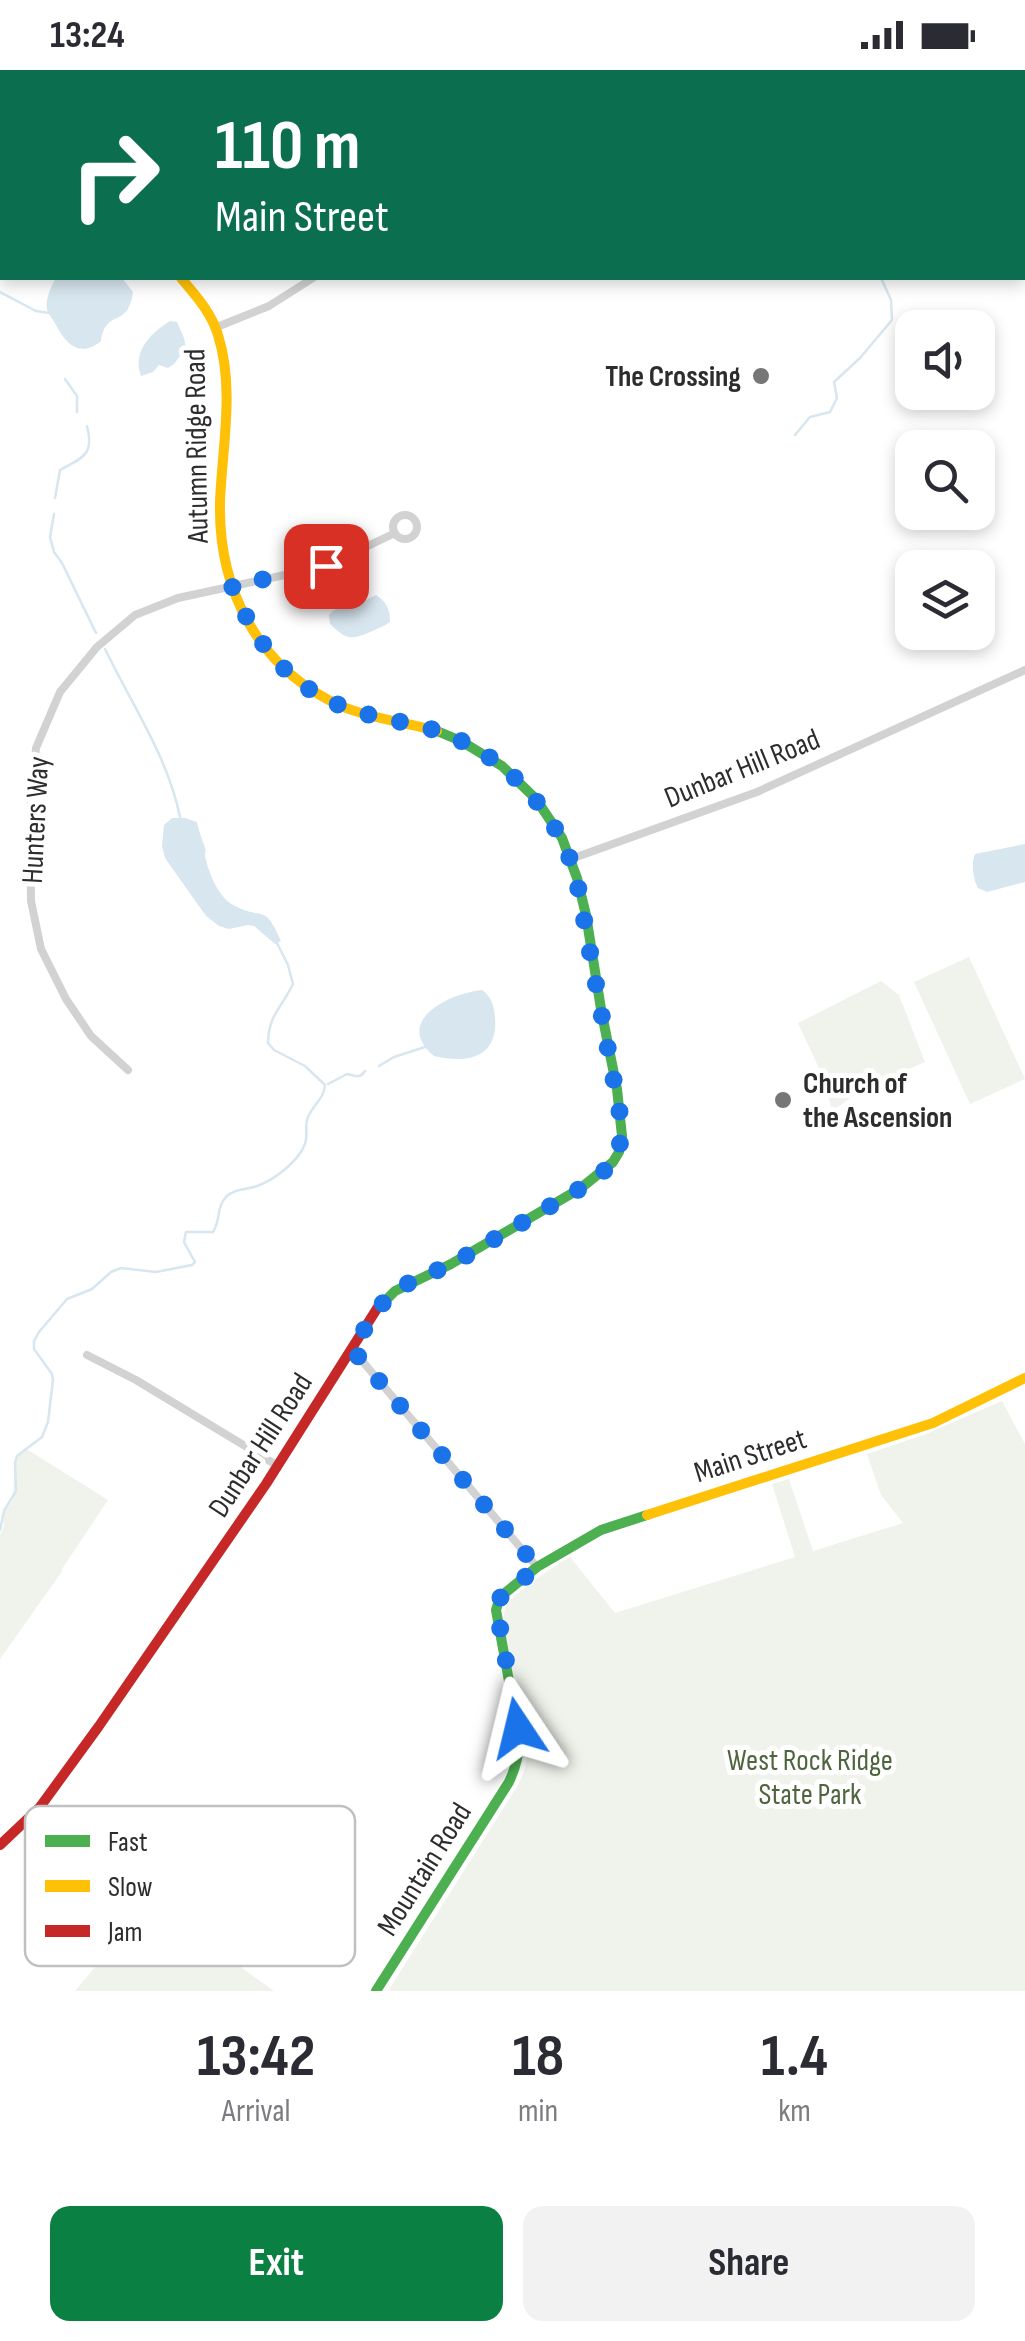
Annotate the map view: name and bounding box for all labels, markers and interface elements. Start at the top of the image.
text: 13:24 [50,13,125,58]
text: 110 m [215,105,361,189]
icon: right [50,110,180,240]
text: Main Street [215,190,389,245]
map controls [895,310,995,650]
button: sound [895,310,995,410]
street label: Autumn Ridge Road [177,348,217,545]
place label: The Crossing [605,359,741,395]
marker: The Crossing [750,365,772,387]
button: search [895,430,995,530]
pin [284,524,369,609]
icon: arrive [299,539,354,594]
button: layers [895,550,995,650]
street label: Dunbar Hill Road [659,721,825,816]
street label: Hunters Way [15,755,57,884]
place label: Church of the Ascension [803,1066,952,1136]
marker: Church of the Ascension [772,1089,794,1111]
street label: Dunbar Hill Road [201,1367,321,1524]
street label: Main Street [690,1421,811,1491]
position arrow [466,1676,570,1780]
park label: West Rock Ridge State Park [727,1743,893,1813]
street label: Mountain Road [370,1797,480,1942]
legend [25,1806,355,1966]
text: Fast [108,1826,147,1859]
text: Slow [108,1871,153,1904]
text: Jam [107,1916,143,1949]
text: 13:42 [197,2021,315,2093]
text: 18 [512,2021,564,2093]
text: 1.4 [761,2021,828,2093]
text: Arrival [222,2092,291,2131]
text: min [518,2092,558,2131]
text: km [778,2092,811,2131]
button: Exit [50,2206,503,2321]
button: Share [523,2206,975,2321]

